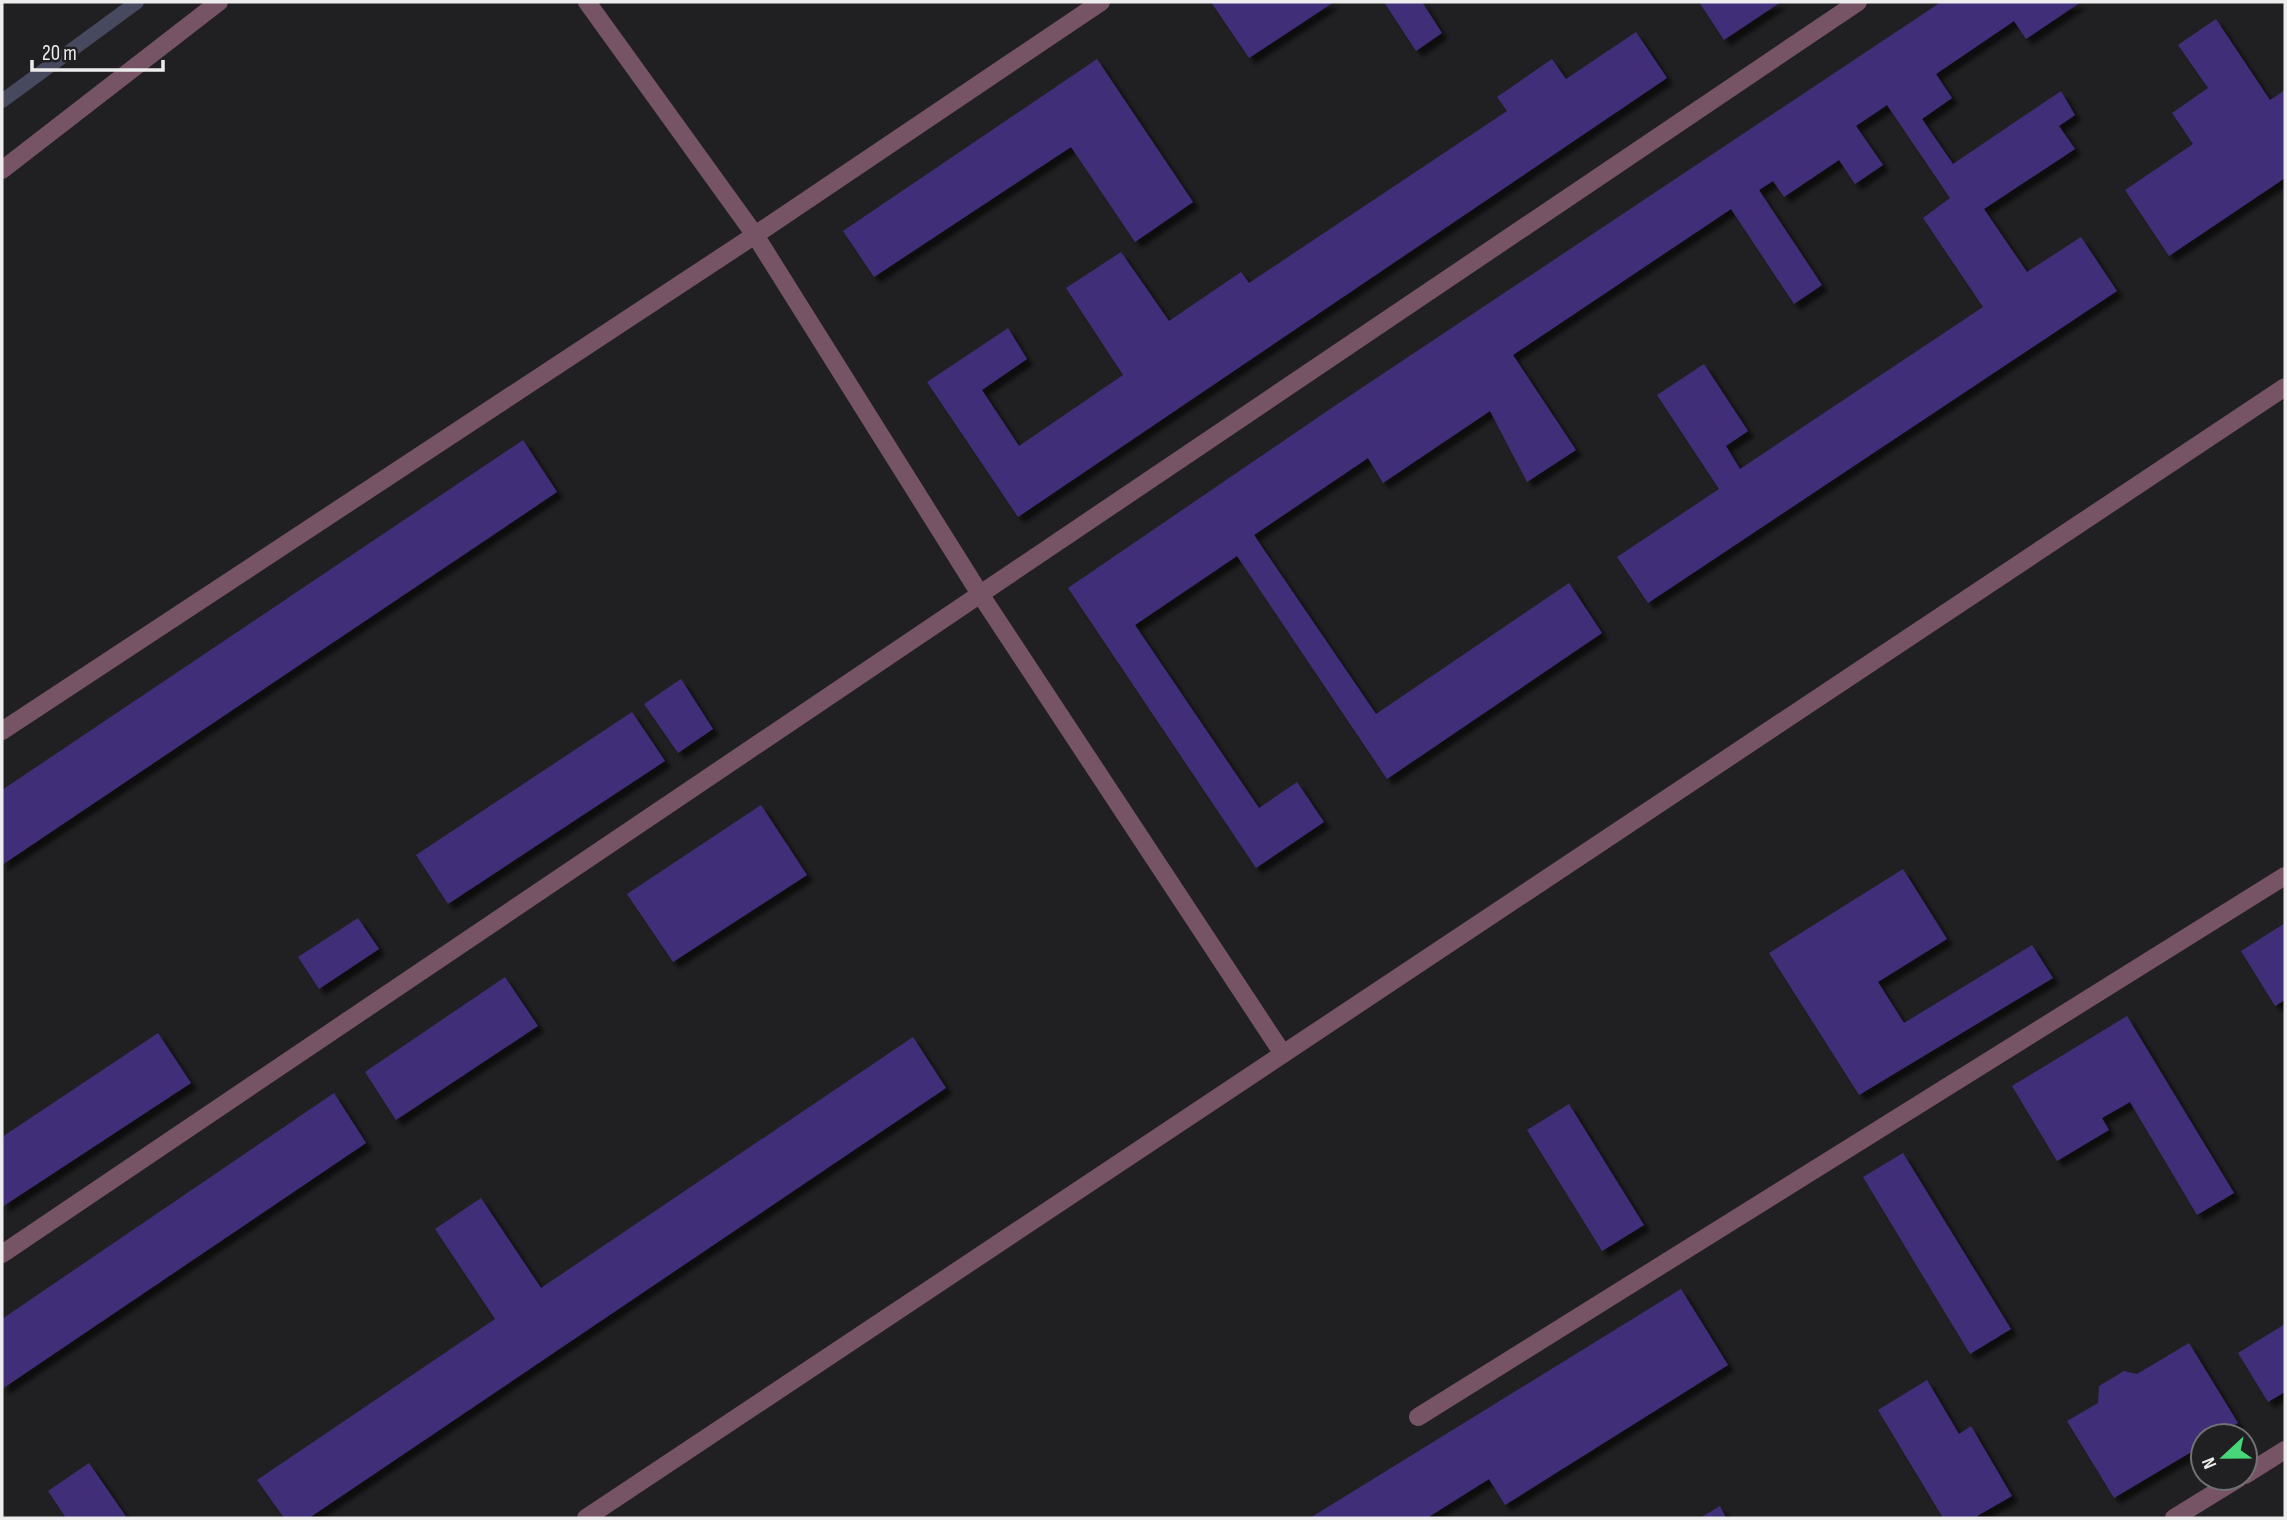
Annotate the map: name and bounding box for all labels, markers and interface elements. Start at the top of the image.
scale bar [32,28,163,72]
text: 20 m [42,41,77,66]
north arrow [2189,1422,2259,1492]
text: N [2197,1454,2222,1472]

